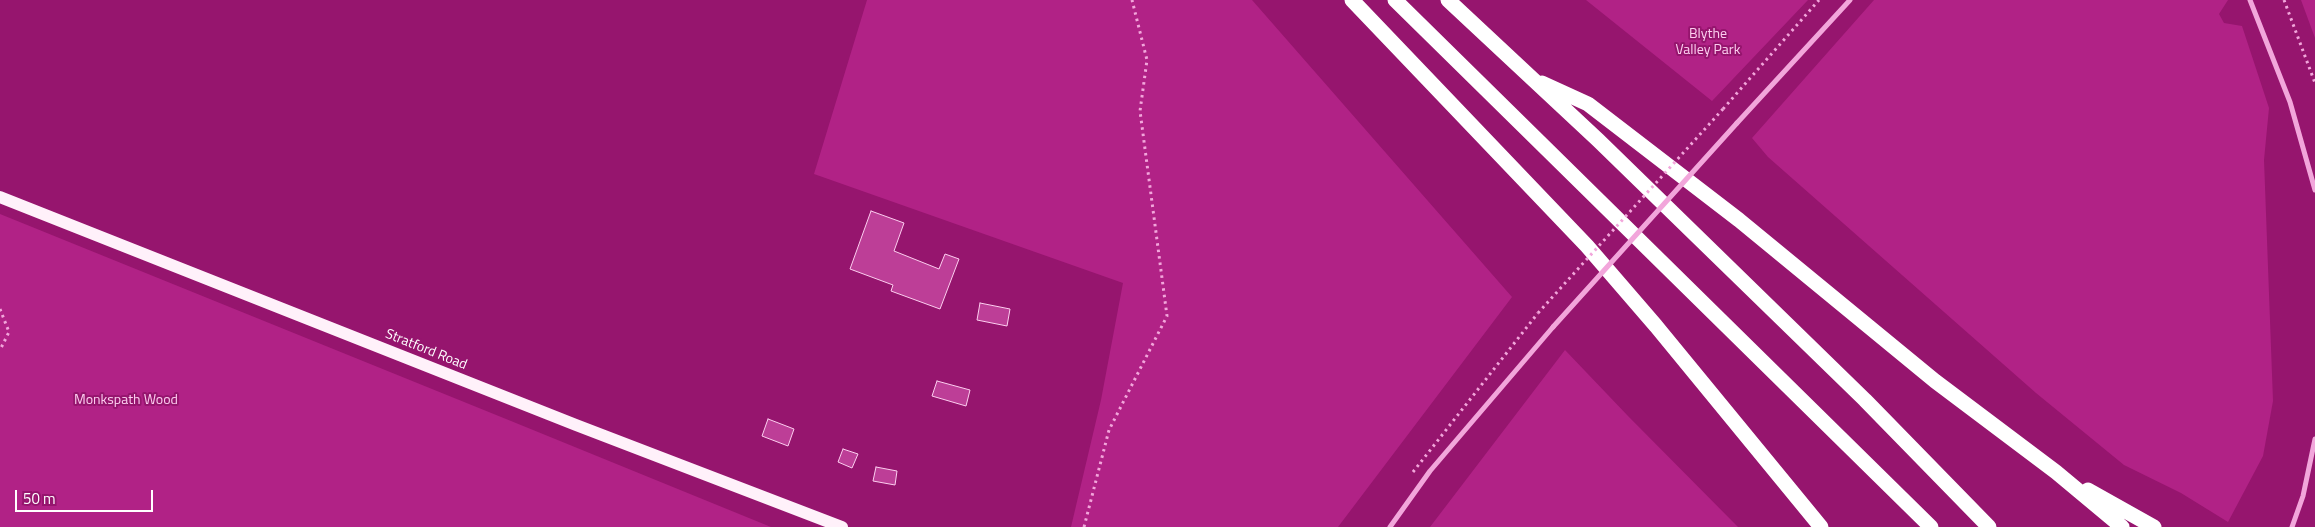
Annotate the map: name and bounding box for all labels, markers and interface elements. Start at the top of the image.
park label: Blythe Valley Park [1676,27,1740,59]
street label: Stratford Road [383,326,469,374]
park label: Monkspath Wood [74,393,178,409]
scale bar [18,480,155,512]
text: 50 m [23,487,56,510]

